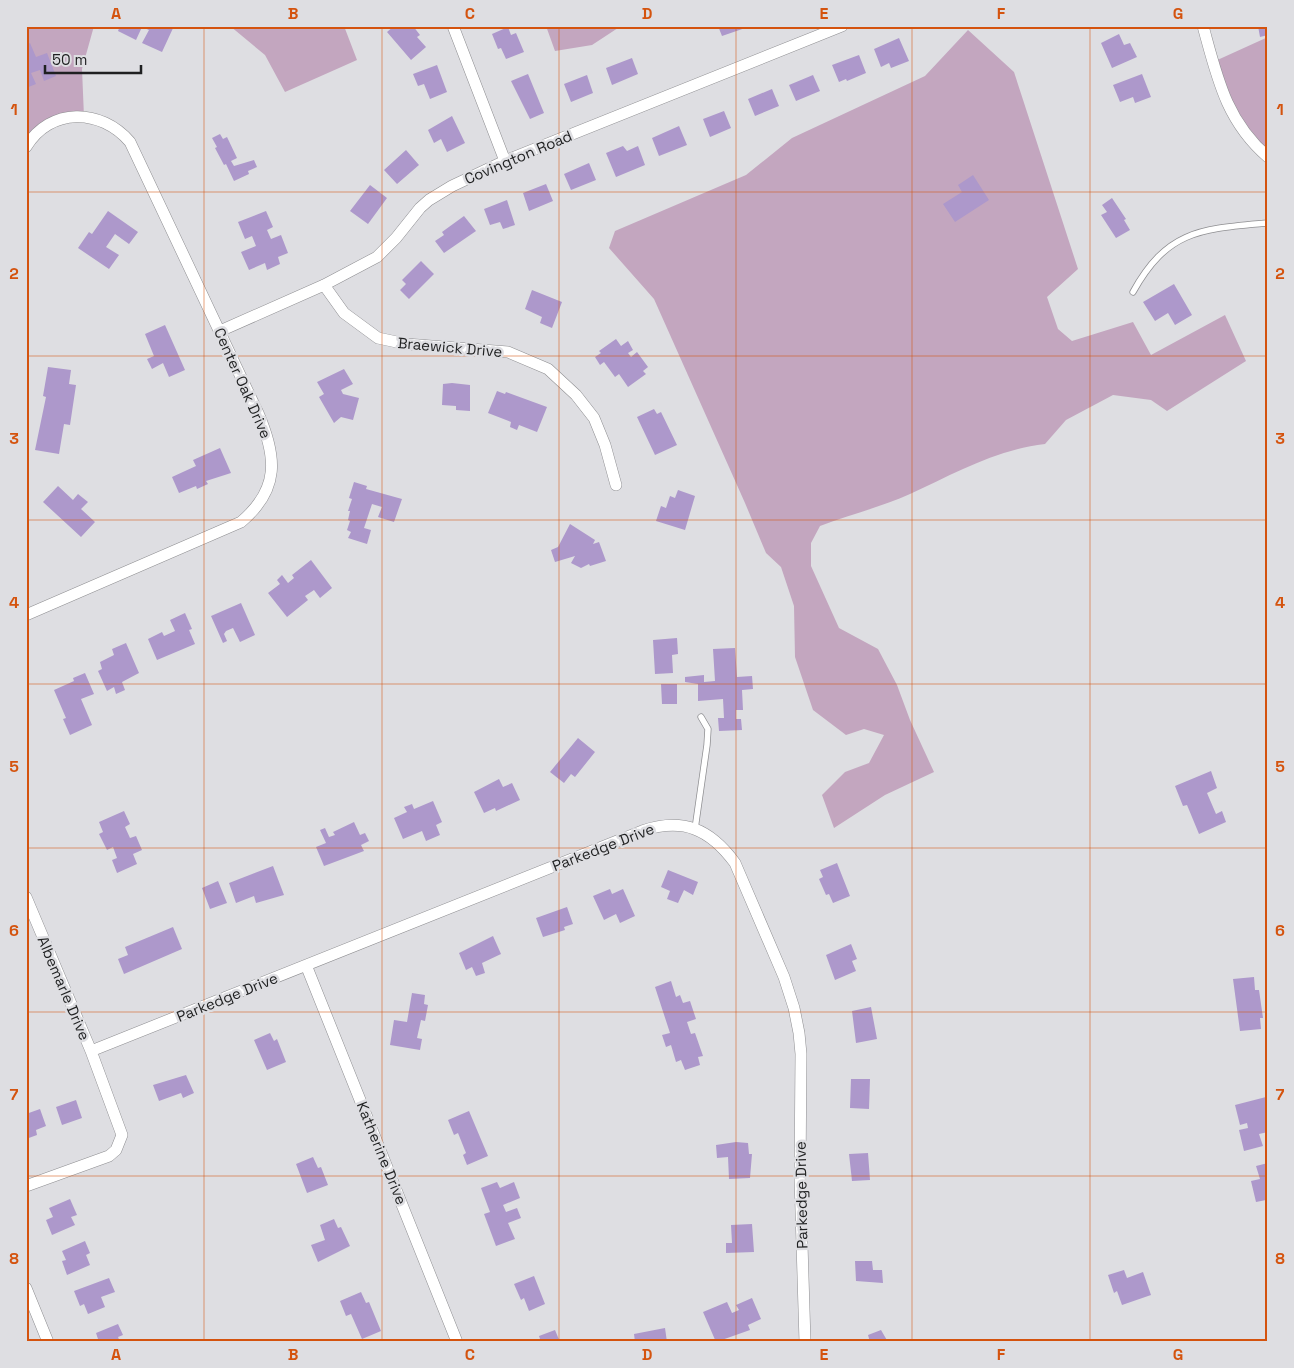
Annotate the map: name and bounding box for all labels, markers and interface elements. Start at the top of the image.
text: A [111,3,121,24]
text: B [288,3,298,24]
text: C [465,3,475,24]
text: D [642,3,652,24]
text: E [820,3,829,24]
text: F [997,3,1006,24]
text: G [1173,3,1183,24]
scale bar [45,42,141,74]
text: 50 m [52,50,87,69]
text: 1 [10,99,18,120]
text: 1 [1276,99,1284,120]
street label: Covington Road [461,126,575,188]
text: 2 [9,263,19,284]
text: 2 [1275,263,1285,284]
street label: Center Oak Drive [210,325,276,441]
street label: Braewick Drive [397,333,503,361]
text: 3 [9,428,19,449]
text: 3 [1275,428,1285,449]
text: 4 [9,592,19,613]
text: 4 [1275,592,1285,613]
text: 5 [9,756,19,777]
text: 5 [1275,756,1285,777]
street label: Parkedge Drive [549,819,657,875]
text: 6 [9,920,19,941]
text: 6 [1275,920,1285,941]
street label: Albemarle Drive [34,933,95,1043]
street label: Parkedge Drive [174,968,281,1026]
text: 7 [10,1084,19,1105]
text: 7 [1276,1084,1285,1105]
street label: Katherine Drive [353,1099,411,1207]
street label: Parkedge Drive [791,1141,811,1249]
text: 8 [9,1248,19,1269]
text: 8 [1275,1248,1285,1269]
text: A [111,1344,121,1365]
text: B [288,1344,298,1365]
text: C [465,1344,475,1365]
text: D [642,1344,652,1365]
text: E [820,1344,829,1365]
text: F [997,1344,1006,1365]
text: G [1173,1344,1183,1365]

